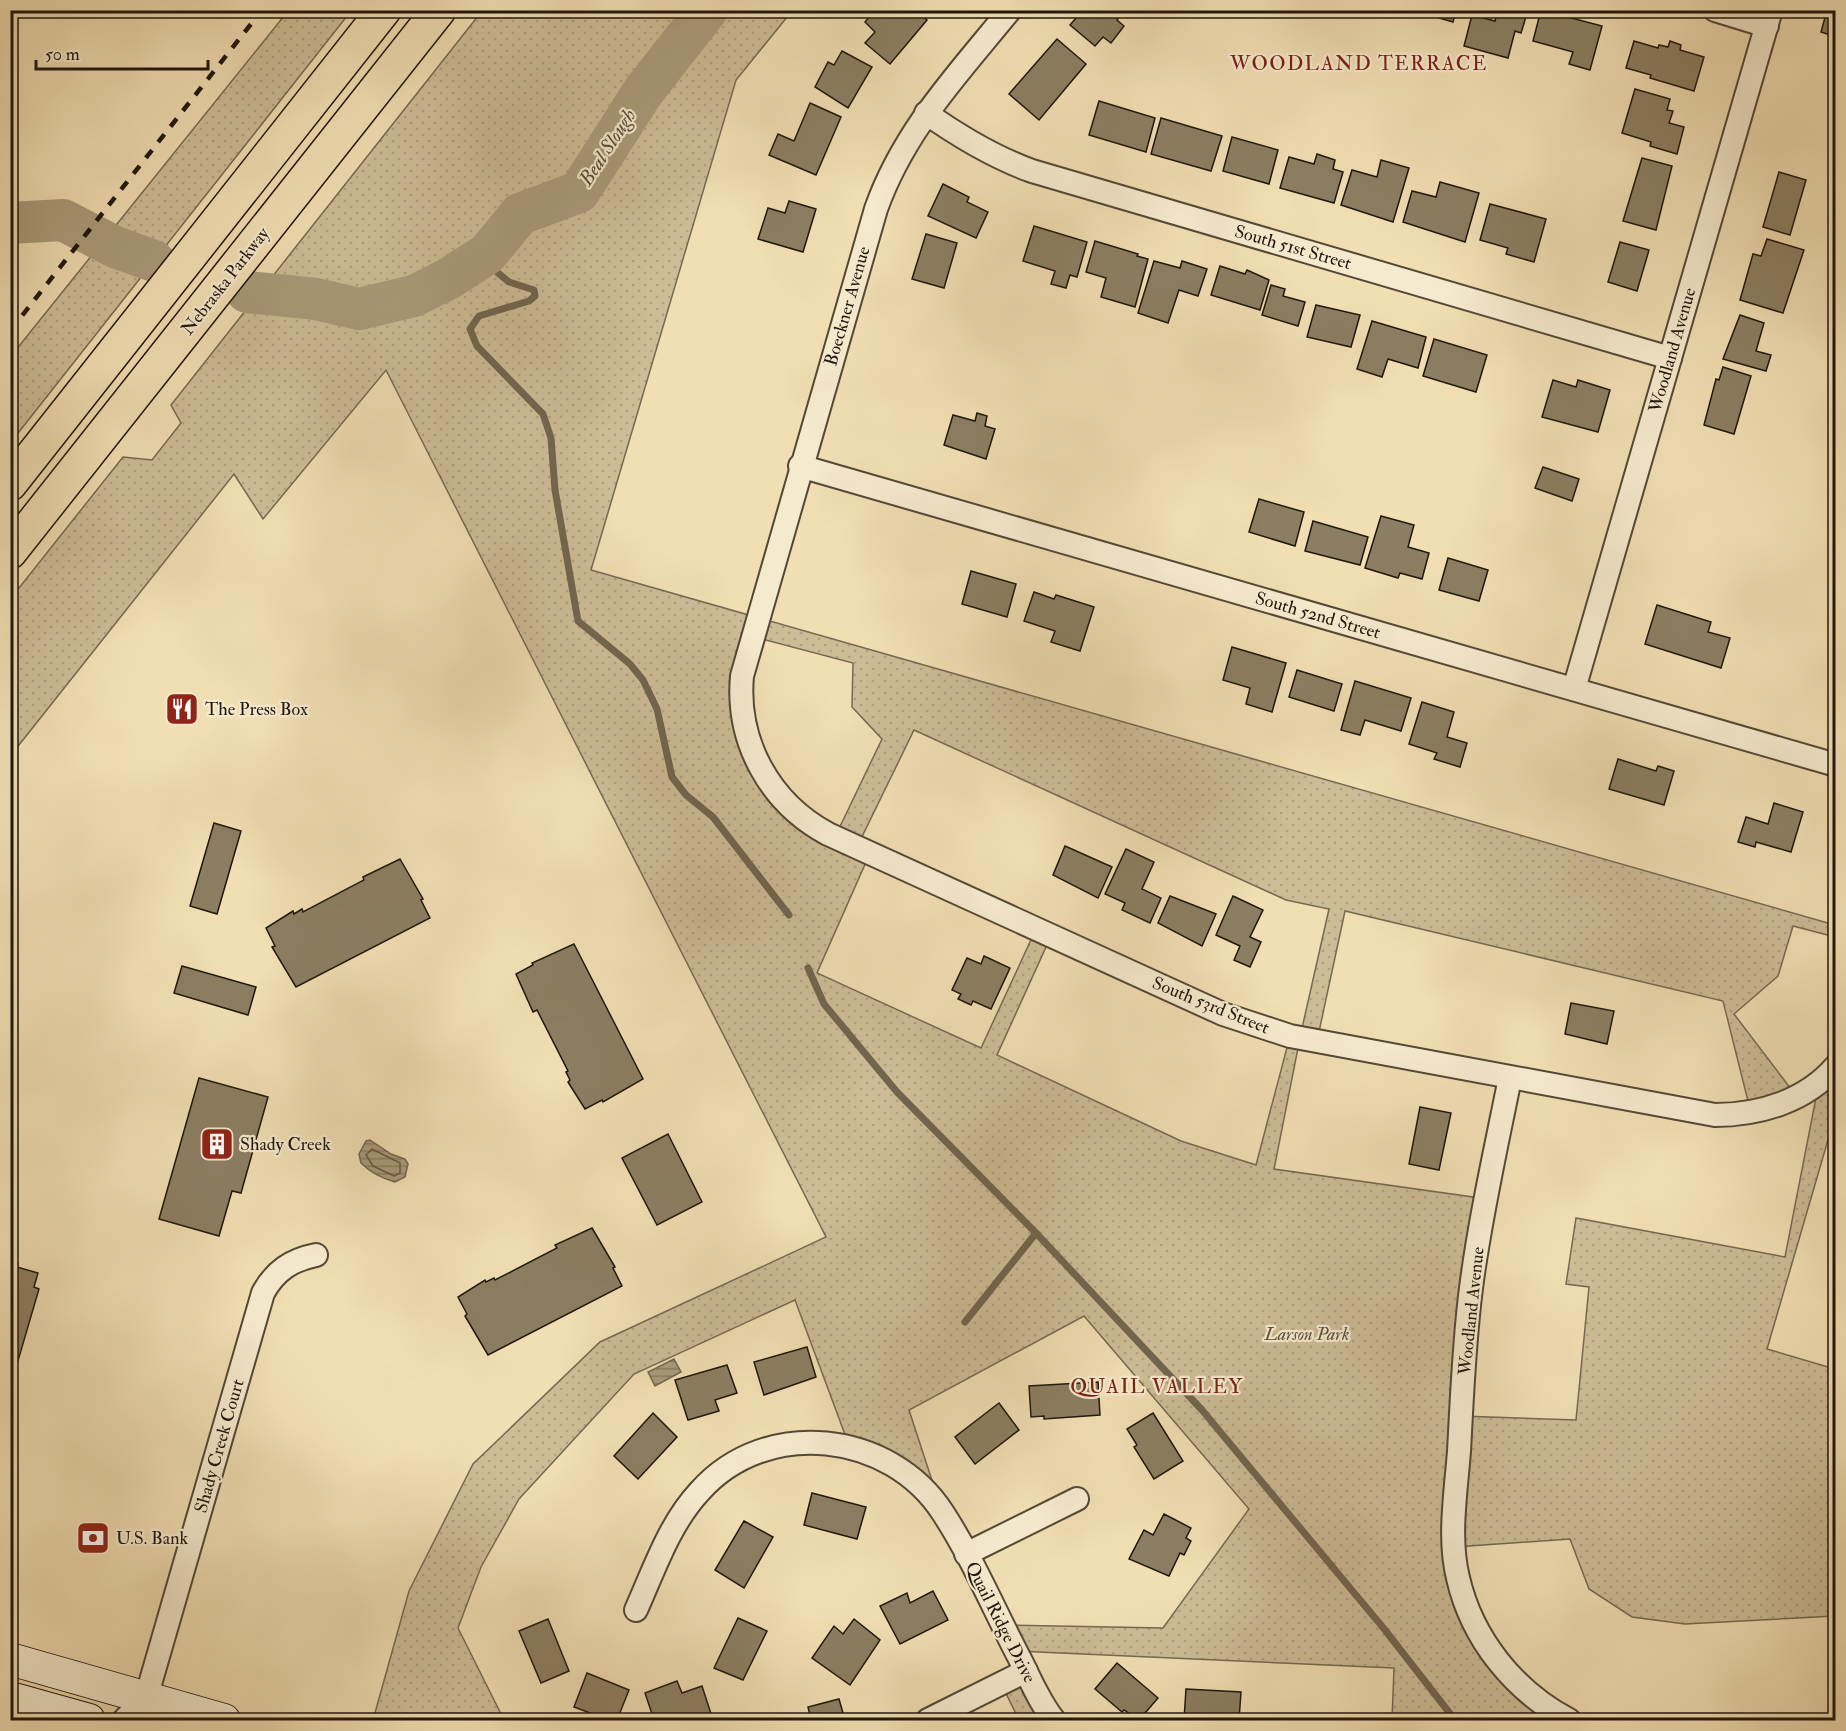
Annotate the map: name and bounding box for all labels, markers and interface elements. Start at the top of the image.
scale bar [36,33,208,71]
text: 50 m [45,43,80,66]
district label: WOODLAND TERRACE [1229,51,1488,76]
water label: Beal Slough [573,104,641,191]
street label: South 51st Street [1232,220,1354,275]
street label: Nebraska Parkway [176,222,275,340]
street label: Boeckner Avenue [819,243,876,369]
street label: Woodland Avenue [1643,285,1701,416]
street label: South 52nd Street [1253,587,1383,644]
restaurant icon: The Press Box [164,691,200,727]
place label: The Press Box [205,698,308,721]
street label: South 53rd Street [1149,971,1273,1039]
building icon: Shady Creek [199,1126,235,1162]
place label: Shady Creek [240,1133,331,1156]
street label: Woodland Avenue [1453,1245,1490,1377]
park label: Larson Park [1263,1323,1350,1346]
district label: QUAIL VALLEY [1070,1374,1244,1399]
street label: Shady Creek Court [189,1376,250,1516]
bank icon: U.S. Bank [75,1520,111,1556]
place label: U.S. Bank [116,1527,188,1550]
street label: Quail Ridge Drive [960,1558,1041,1687]

